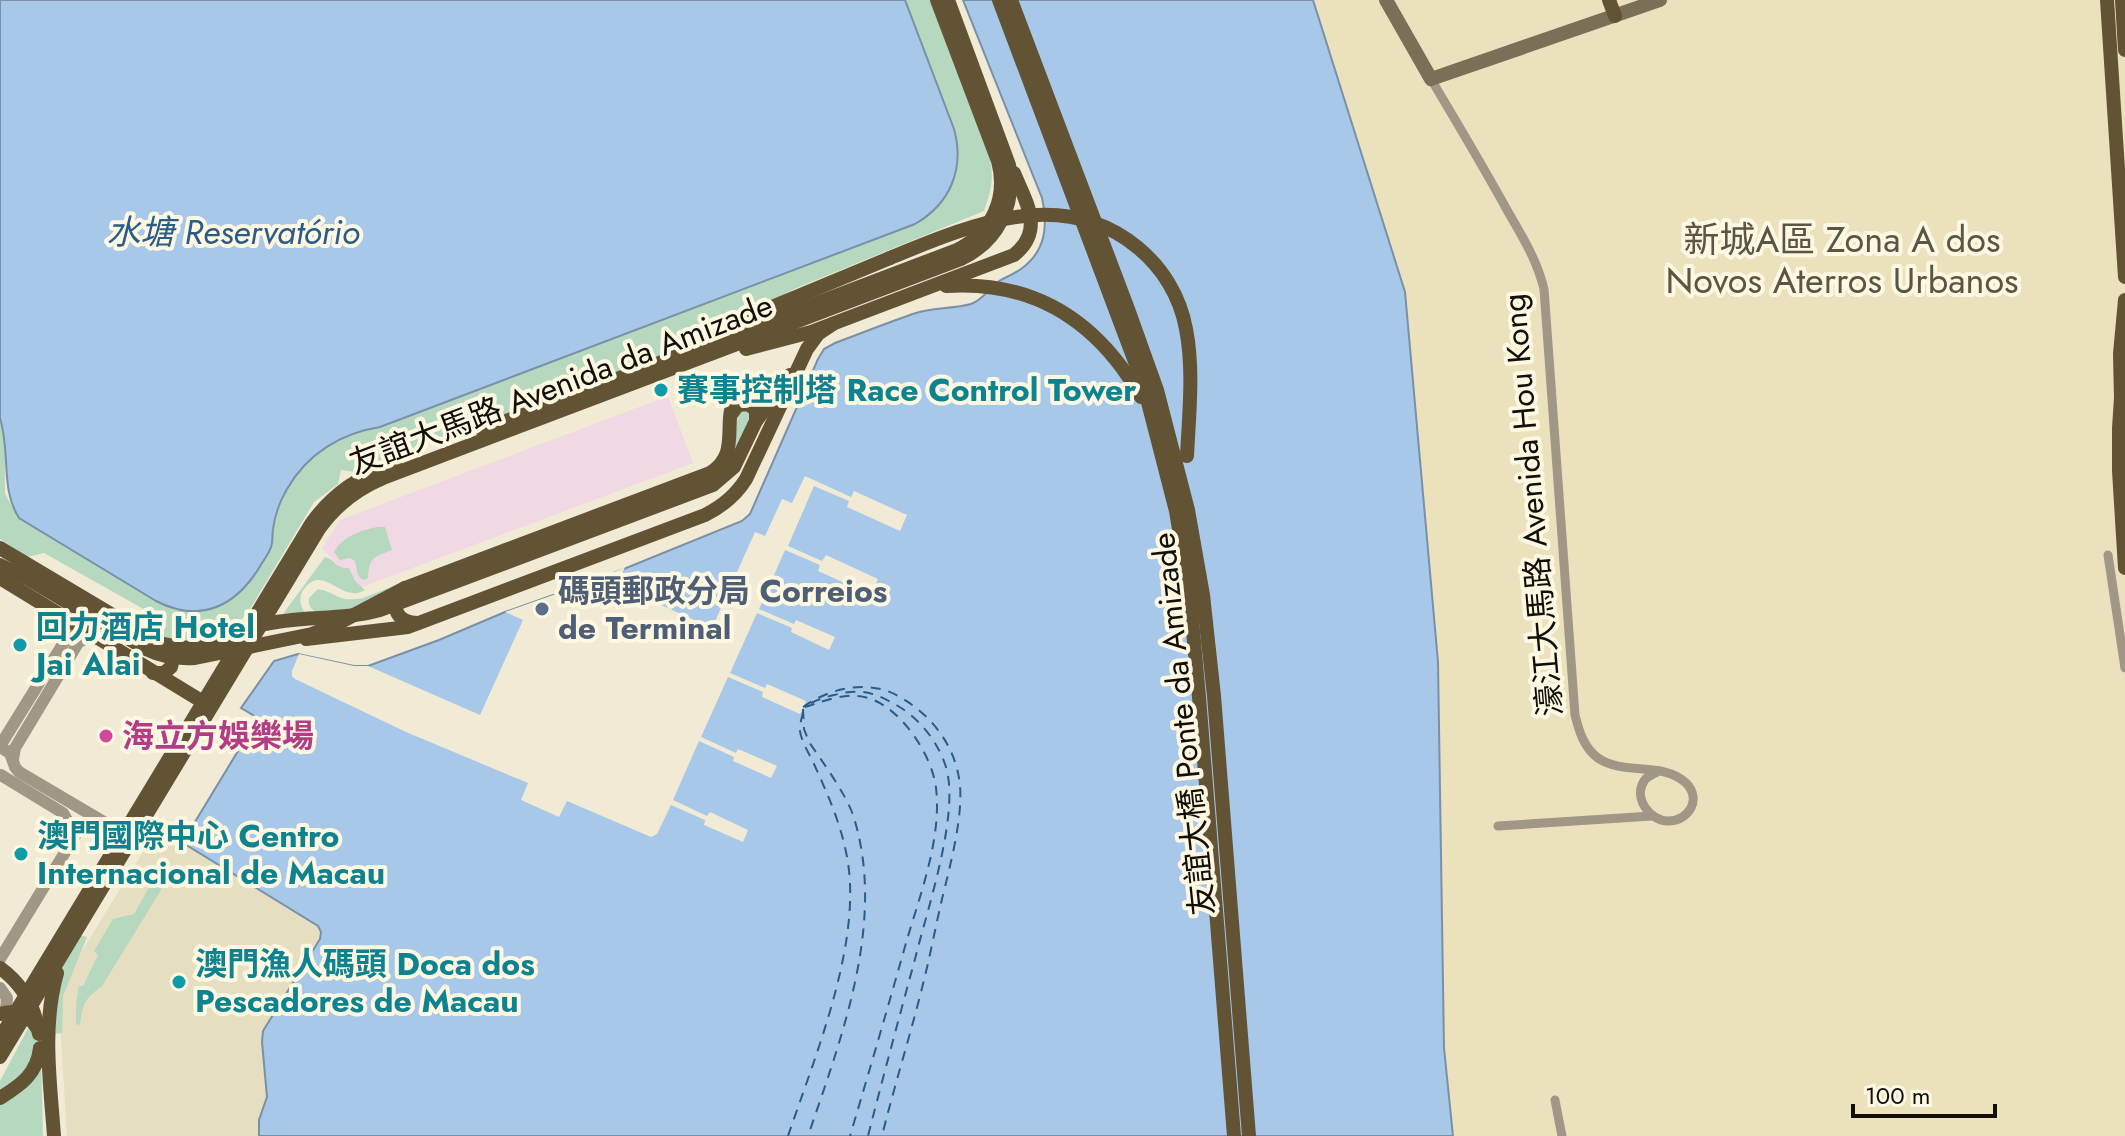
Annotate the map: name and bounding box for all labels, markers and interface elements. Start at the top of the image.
water label: 水塘 Reservatório [106,208,360,257]
district label: 新城A區 Zona A dos Novos Aterros Urbanos [1665,213,2019,306]
street label: 友誼大馬路 Avenida da Amizade [343,282,779,486]
street label: 濠江大馬路 Avenida Hou Kong [1491,292,1573,718]
place label: 賽事控制塔 Race Control Tower [677,367,1137,413]
marker: 賽事控制塔 Race Control Tower [652,381,670,399]
street label: 友誼大橋 Ponte da Amizade [1140,530,1226,918]
place label: 碼頭郵政分局 Correios de Terminal [558,568,887,651]
marker: 碼頭郵政分局 Correios de Terminal [533,600,551,618]
place label: 回力酒店 Hotel Jai Alai [30,604,255,687]
marker: 回力酒店 Hotel Jai Alai [11,636,29,654]
place label: 海立方娛樂場 [122,713,314,759]
marker: 海立方娛樂場 [97,727,115,745]
place label: 澳門國際中心 Centro Internacional de Macau [37,813,385,896]
marker: 澳門國際中心 Centro Internacional de Macau [12,845,30,863]
place label: 澳門漁人碼頭 Doca dos Pescadores de Macau [195,941,535,1024]
marker: 澳門漁人碼頭 Doca dos Pescadores de Macau [170,973,188,991]
scale bar [1853,1068,1995,1118]
text: 100 m [1865,1078,1931,1113]

